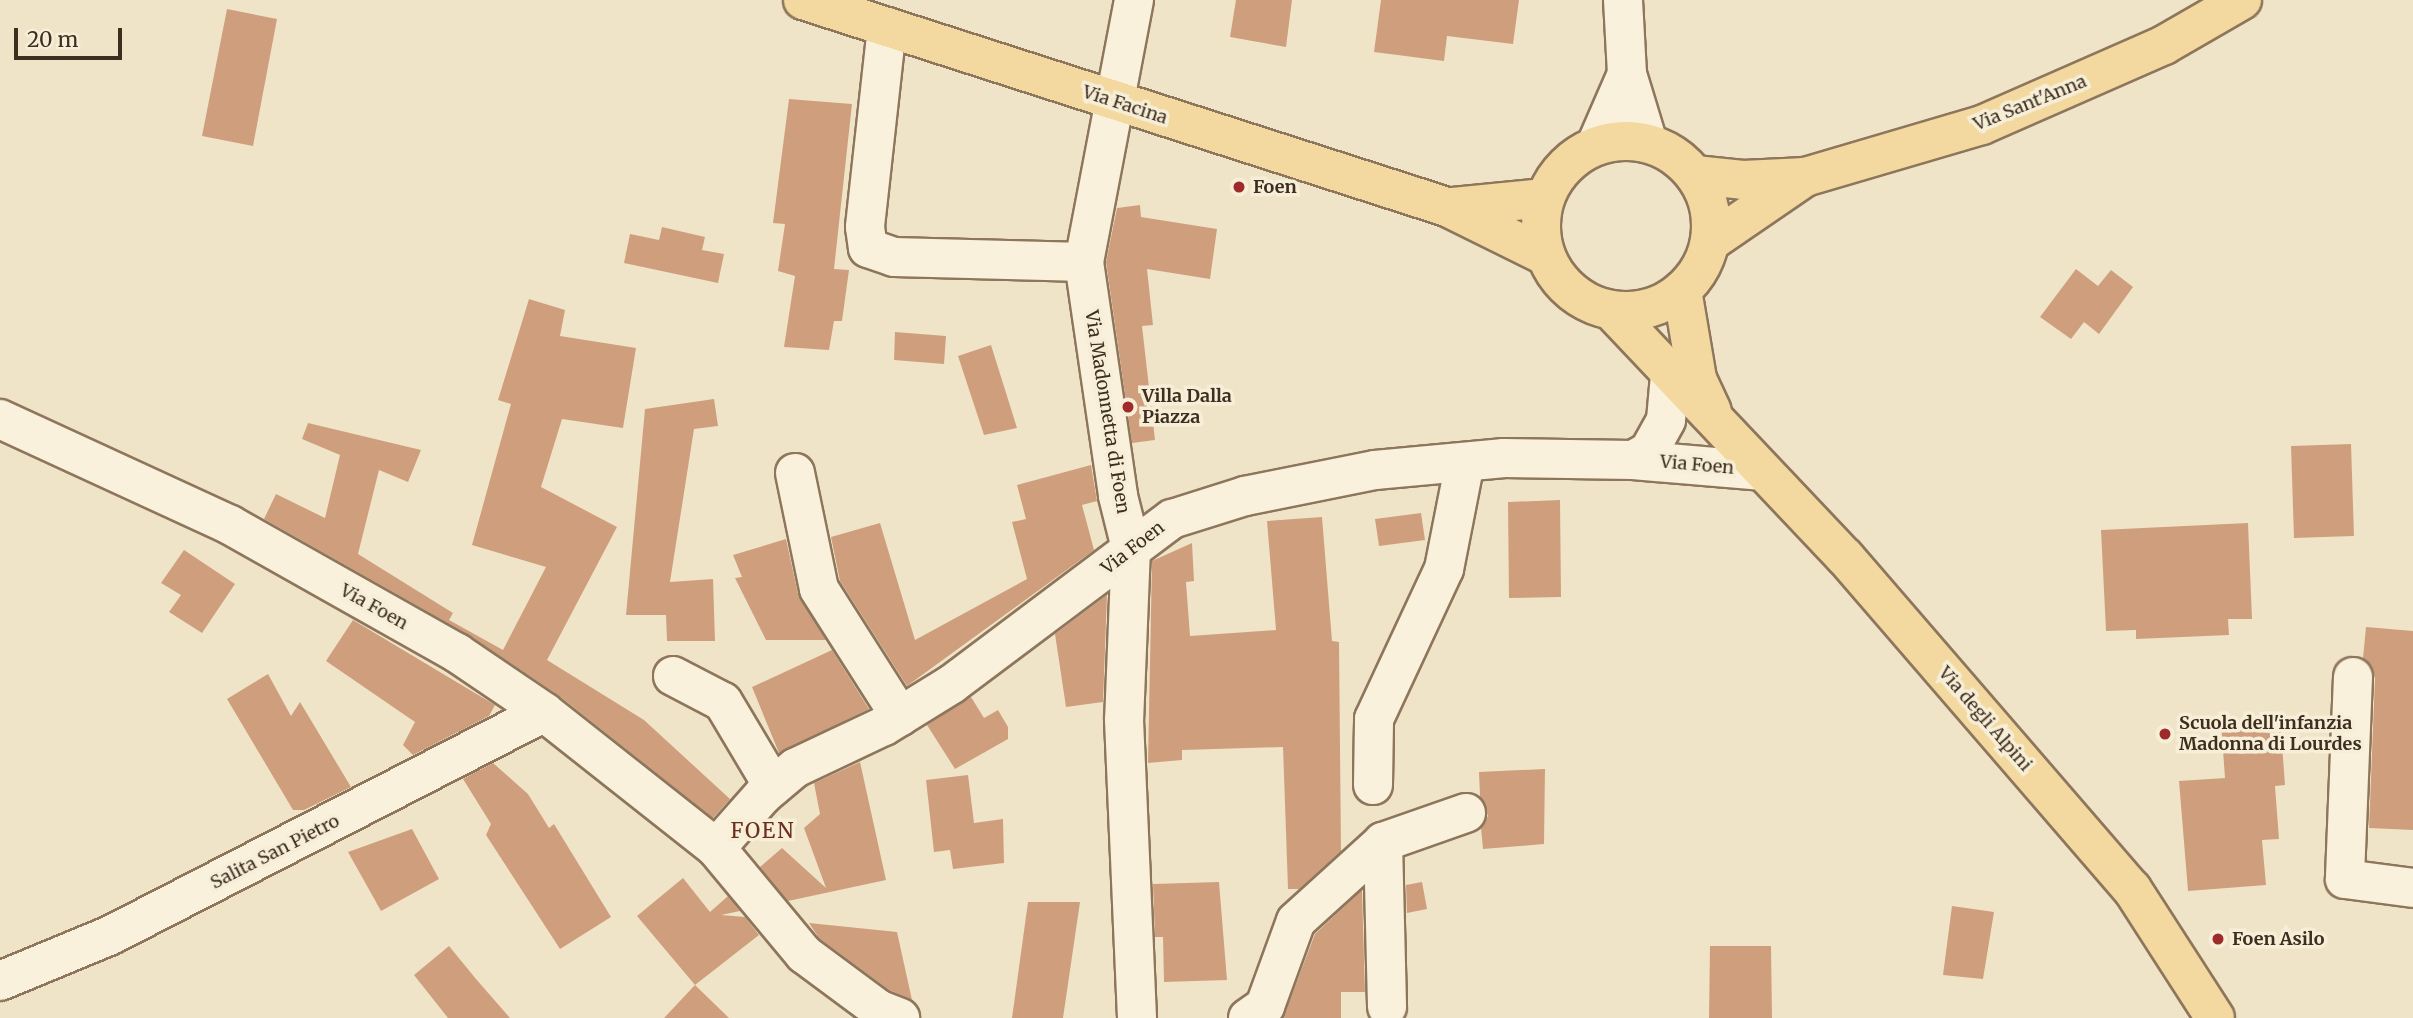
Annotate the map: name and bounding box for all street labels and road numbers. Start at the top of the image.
street label: Via Sant'Anna [1970,71,2090,135]
street label: Via Facina [1080,81,1170,129]
street label: Via Madonnetta di Foen [1080,309,1134,515]
street label: Via Foen [1659,451,1735,479]
street label: Via Foen [1097,517,1169,579]
street label: Via Foen [336,580,412,634]
street label: Via degli Alpini [1934,662,2036,776]
street label: Salita San Pietro [207,810,343,894]

